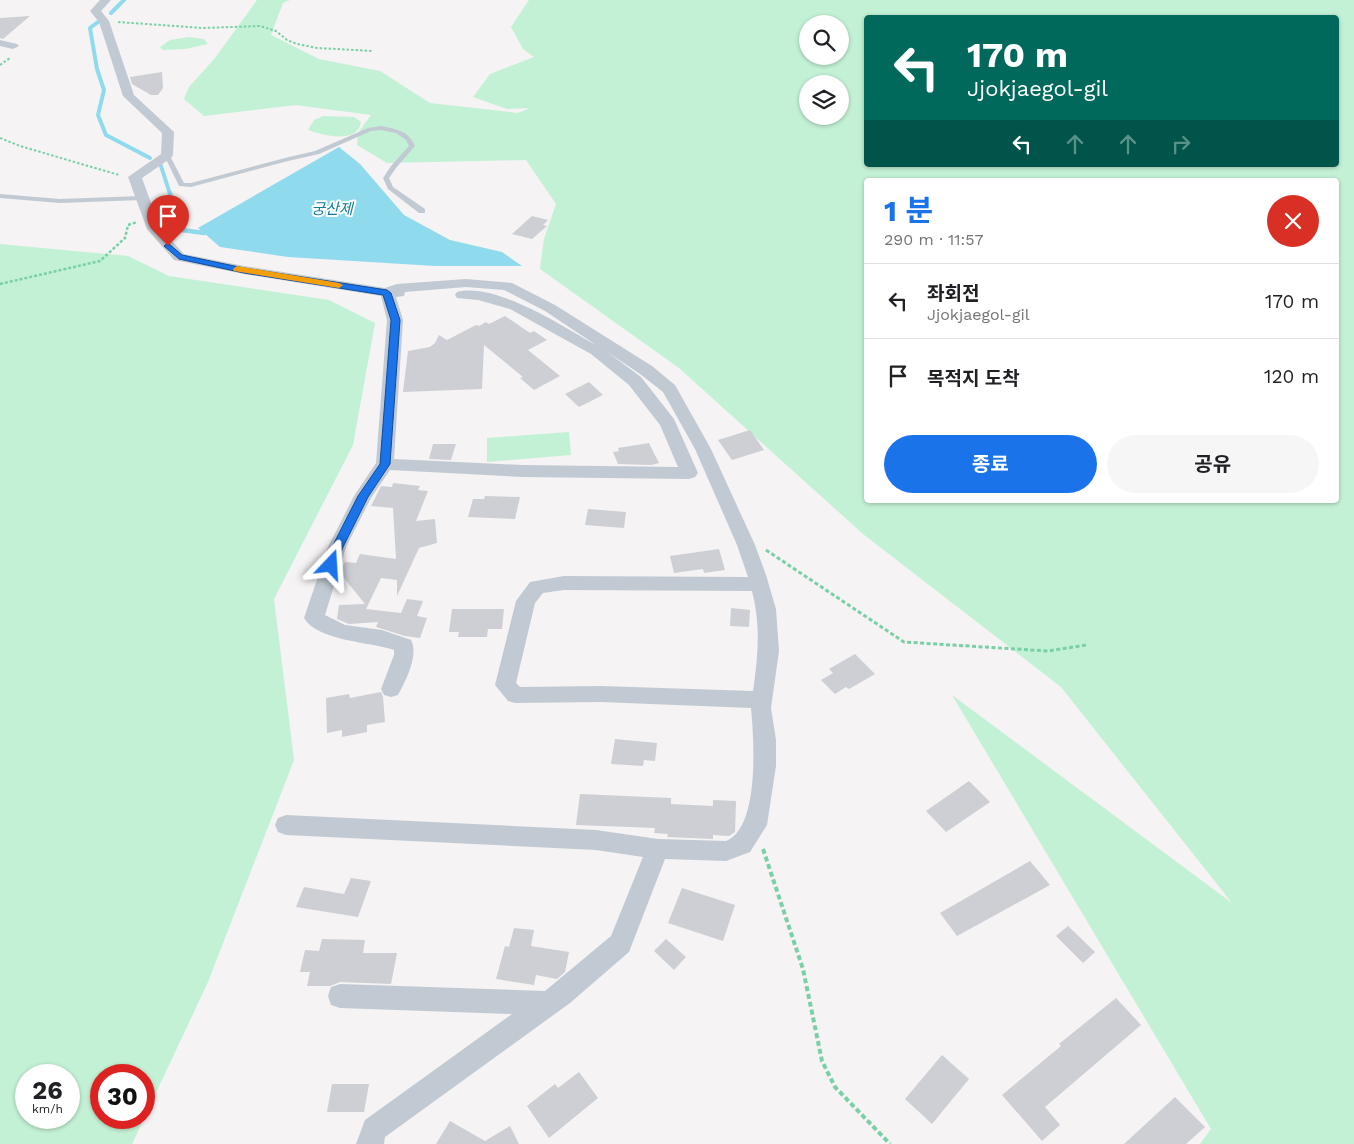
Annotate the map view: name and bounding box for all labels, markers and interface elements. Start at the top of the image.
map controls [799,15,849,125]
button: search [799,15,849,65]
text: 170 m [967,34,1068,76]
icon: left [884,35,949,100]
button: layers [799,75,849,125]
text: Jjokjaegol-gil [967,76,1108,101]
icon: left [1008,130,1036,158]
icon: ahead [1061,130,1089,158]
icon: ahead [1114,130,1142,158]
icon: right [1167,130,1195,158]
text: 1 분 [884,193,933,228]
pin [147,195,189,246]
button: close [1267,195,1319,247]
water label: 궁산제 [311,200,355,218]
icon: arrive [154,202,182,230]
text: 290 m · 11:57 [884,230,984,249]
text: 좌회전 [927,282,979,305]
icon: left [884,287,912,315]
text: 170 m [1265,290,1319,313]
text: Jjokjaegol-gil [927,305,1030,324]
icon: arrive [884,362,912,390]
text: 120 m [1264,365,1319,388]
text: 목적지 도착 [927,367,1020,390]
button: 종료 [884,435,1097,493]
button: 공유 [1107,435,1319,493]
position arrow [304,538,356,590]
speed limit sign: 30 [90,1064,155,1129]
text: 26 [32,1076,63,1105]
text: km/h [32,1102,63,1116]

